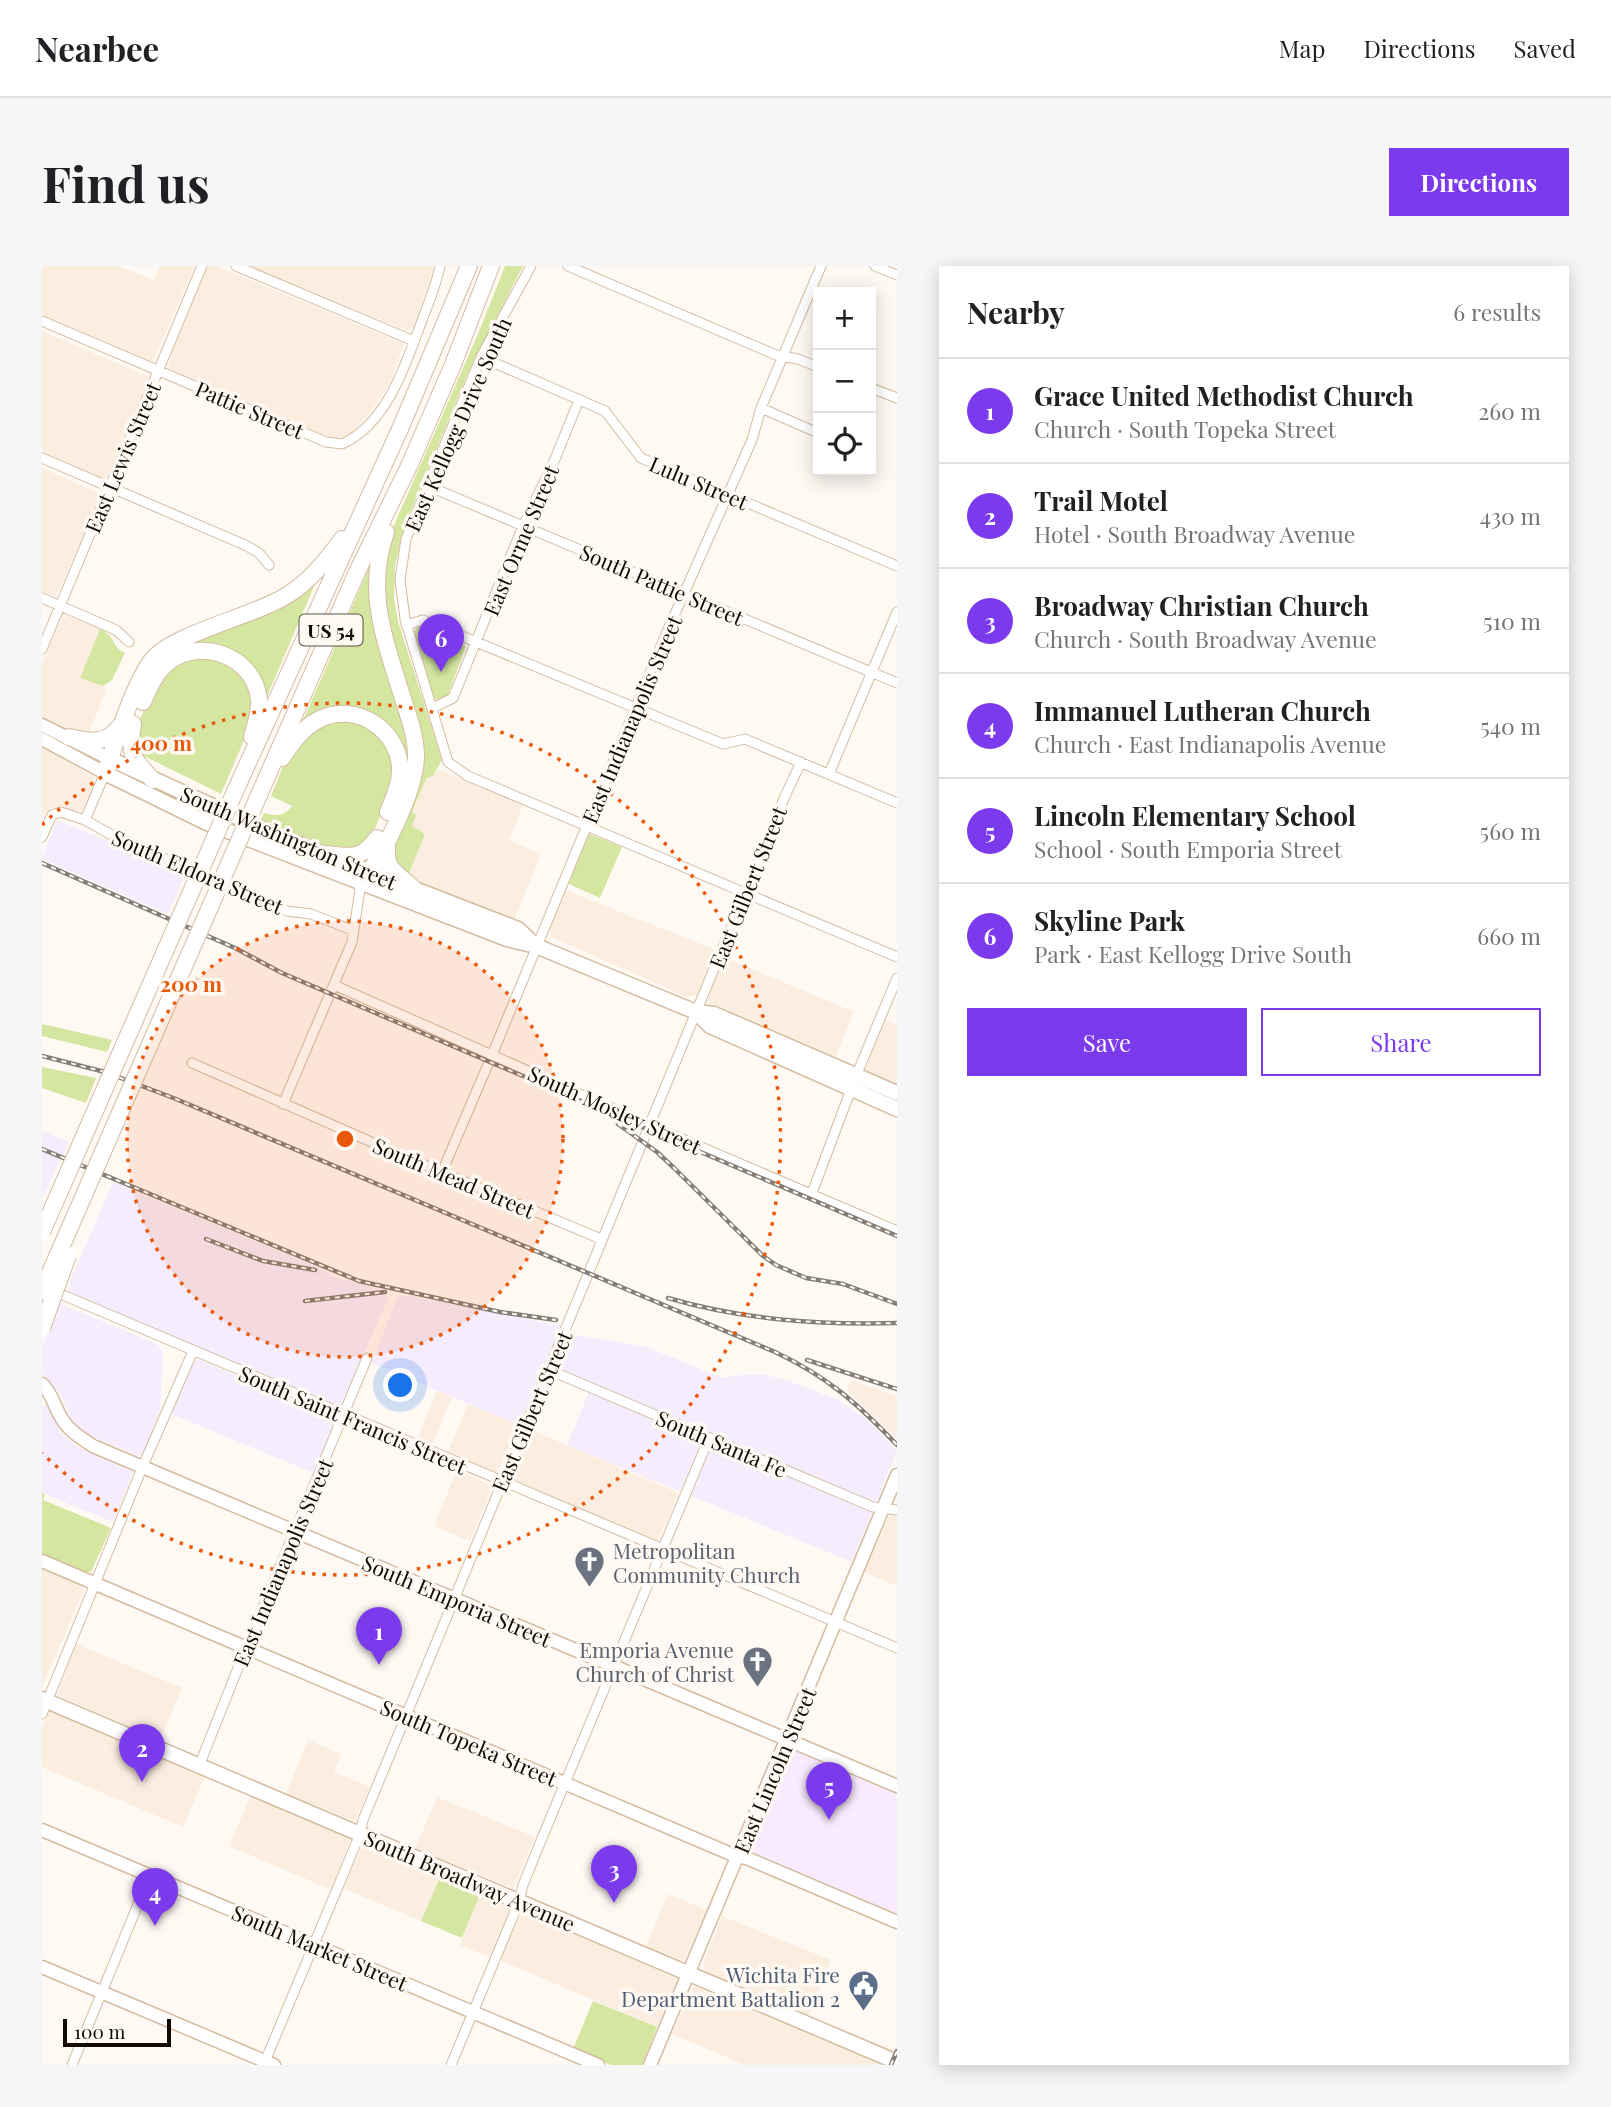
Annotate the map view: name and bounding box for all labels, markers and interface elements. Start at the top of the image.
text: Nearbee [35,26,159,70]
text: Map [1279,32,1325,64]
text: Directions [1363,32,1476,64]
text: Saved [1514,32,1576,64]
button: Directions [1389,148,1569,216]
text: Find us [42,150,210,215]
map controls [813,287,876,476]
button: + [813,287,876,350]
text: Nearby [967,292,1065,332]
text: 6 results [1453,296,1541,327]
street label: East Kellogg Drive South [397,312,517,535]
button: − [813,350,876,413]
street label: Pattie Street [192,374,309,445]
street label: East Lewis Street [78,377,167,537]
text: Grace United Methodist Church [1034,378,1414,413]
text: 1 [986,395,994,426]
text: 260 m [1478,395,1541,426]
button: locate [813,413,876,476]
text: Church · South Topeka Street [1034,413,1336,444]
street label: Lulu Street [645,449,753,515]
street label: East Orme Street [476,460,565,619]
text: Trail Motel [1034,483,1168,518]
text: 2 [984,500,996,531]
text: 430 m [1480,500,1541,531]
text: Hotel · South Broadway Avenue [1034,518,1355,549]
street label: South Pattie Street [576,537,749,631]
text: Broadway Christian Church [1034,588,1369,623]
text: 3 [984,605,996,636]
text: 510 m [1483,605,1541,636]
street label: East Indianapolis Street [575,610,688,827]
road number: US 54 [300,614,362,646]
pin: 6 [418,614,464,672]
text: Church · South Broadway Avenue [1034,623,1377,654]
text: Immanuel Lutheran Church [1034,693,1371,728]
text: 4 [984,710,996,741]
text: 540 m [1480,710,1541,741]
text: 400 m [130,728,192,756]
text: Church · East Indianapolis Avenue [1034,728,1386,759]
street label: South Washington Street [177,779,402,895]
text: Lincoln Elementary School [1034,798,1356,833]
street label: East Gilbert Street [702,801,792,972]
text: 5 [985,815,995,846]
text: 560 m [1480,815,1541,846]
street label: South Eldora Street [108,822,288,920]
text: School · South Emporia Street [1034,833,1342,864]
text: Skyline Park [1034,903,1185,938]
text: 6 [984,920,996,951]
text: 660 m [1477,920,1541,951]
text: Park · East Kellogg Drive South [1034,938,1352,969]
text: 200 m [160,969,222,997]
button: Save [967,1008,1247,1076]
button: Share [1261,1008,1541,1076]
street label: South Mosley Street [524,1058,707,1160]
centre of rings [333,1127,357,1151]
street label: South Mead Street [369,1130,540,1224]
street label: East Gilbert Street [484,1326,578,1496]
street label: South Saint Francis Street [235,1358,472,1480]
your location [383,1368,417,1402]
street label: South Santa Fe [652,1403,792,1483]
street label: East Indianapolis Street [226,1453,339,1670]
place label: Metropolitan Community Church [613,1536,801,1588]
church icon: Metropolitan Community Church [573,1545,607,1589]
street label: South Emporia Street [358,1548,556,1653]
pin: 1 [356,1607,402,1665]
place label: Emporia Avenue Church of Christ [575,1635,735,1687]
church icon: Emporia Avenue Church of Christ [740,1644,774,1688]
street label: East Lincoln Street [726,1682,822,1857]
street label: South Topeka Street [376,1692,562,1792]
pin: 2 [119,1724,165,1782]
pin: 5 [806,1762,852,1820]
street label: South Broadway Avenue [360,1823,580,1937]
pin: 3 [591,1845,637,1903]
pin: 4 [132,1868,178,1926]
street label: South Market Street [228,1897,412,1997]
place label: Wichita Fire Department Battalion 2 [621,1960,840,2012]
public building icon: Wichita Fire Department Battalion 2 [846,1969,880,2013]
scale bar [63,2016,172,2048]
text: 100 m [74,2018,125,2044]

